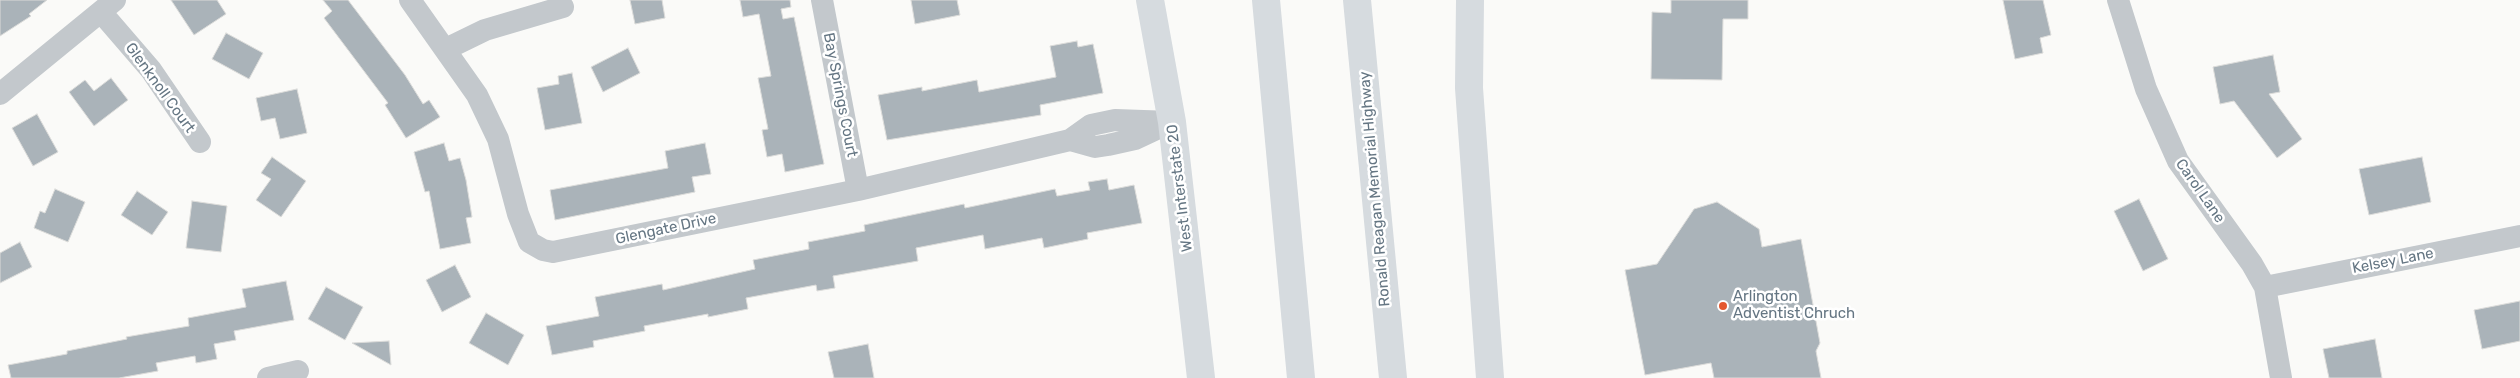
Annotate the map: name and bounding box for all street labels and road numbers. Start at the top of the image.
street label: Bay Springs Court [819,31,861,159]
street label: Glenknoll Court [121,39,199,137]
street label: Ronald Reagan Memorial Highway [1356,71,1394,307]
street label: West Interstate 20 [1163,123,1197,253]
street label: Carol Lane [2171,156,2229,226]
street label: Glengate Drive [614,210,718,248]
street label: Kelsey Lane [2351,244,2435,278]

